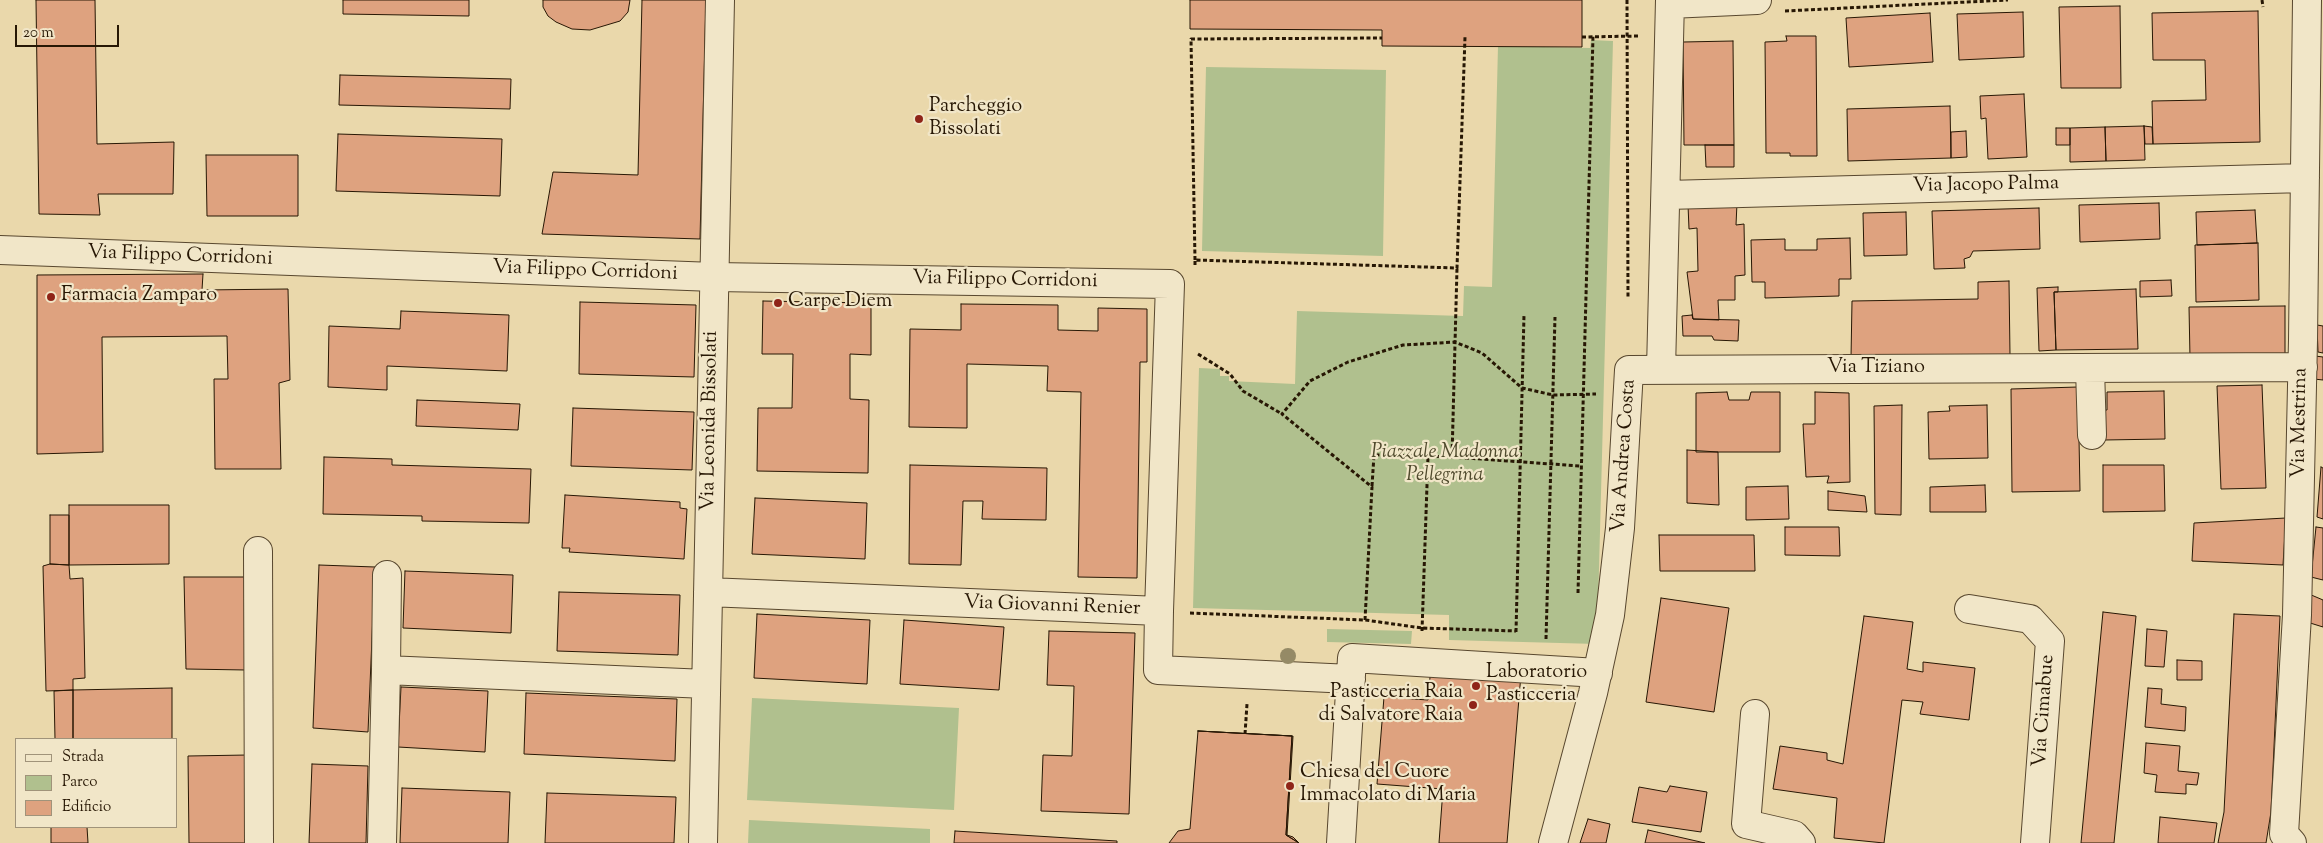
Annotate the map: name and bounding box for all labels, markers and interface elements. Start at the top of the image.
scale bar [18,15,121,47]
text: 20 m [23,23,54,44]
place label: Parcheggio Bissolati [929,96,1022,143]
marker: Parcheggio Bissolati [913,113,925,125]
street label: Via Jacopo Palma [1913,173,2059,199]
street label: Via Filippo Corridoni [87,242,273,272]
street label: Via Filippo Corridoni [492,257,678,287]
street label: Via Filippo Corridoni [912,267,1098,295]
place label: Farmacia Zamparo [61,285,217,309]
marker: Farmacia Zamparo [45,291,57,303]
place label: Carpe Diem [788,291,892,315]
marker: Carpe Diem [772,297,784,309]
street label: Via Leonida Bissolati [697,331,725,511]
street label: Via Tiziano [1827,357,1925,381]
street label: Via Mestrina [2288,368,2314,478]
street label: Via Andrea Costa [1608,378,1642,534]
park label: Piazzale Madonna Pellegrina [1371,442,1519,489]
street label: Via Giovanni Renier [963,592,1141,622]
street label: Via Cimabue [2029,654,2061,768]
place label: Laboratorio Pasticceria [1486,662,1587,709]
marker: Laboratorio Pasticceria [1470,680,1482,692]
place label: Pasticceria Raia di Salvatore Raia [1318,682,1463,729]
marker: Pasticceria Raia di Salvatore Raia [1467,699,1479,711]
legend [15,738,178,828]
text: Strada [62,747,104,768]
place label: Chiesa del Cuore Immacolato di Maria [1300,762,1476,809]
text: Parco [62,772,98,793]
marker: Chiesa del Cuore Immacolato di Maria [1284,780,1296,792]
text: Edificio [62,797,111,818]

